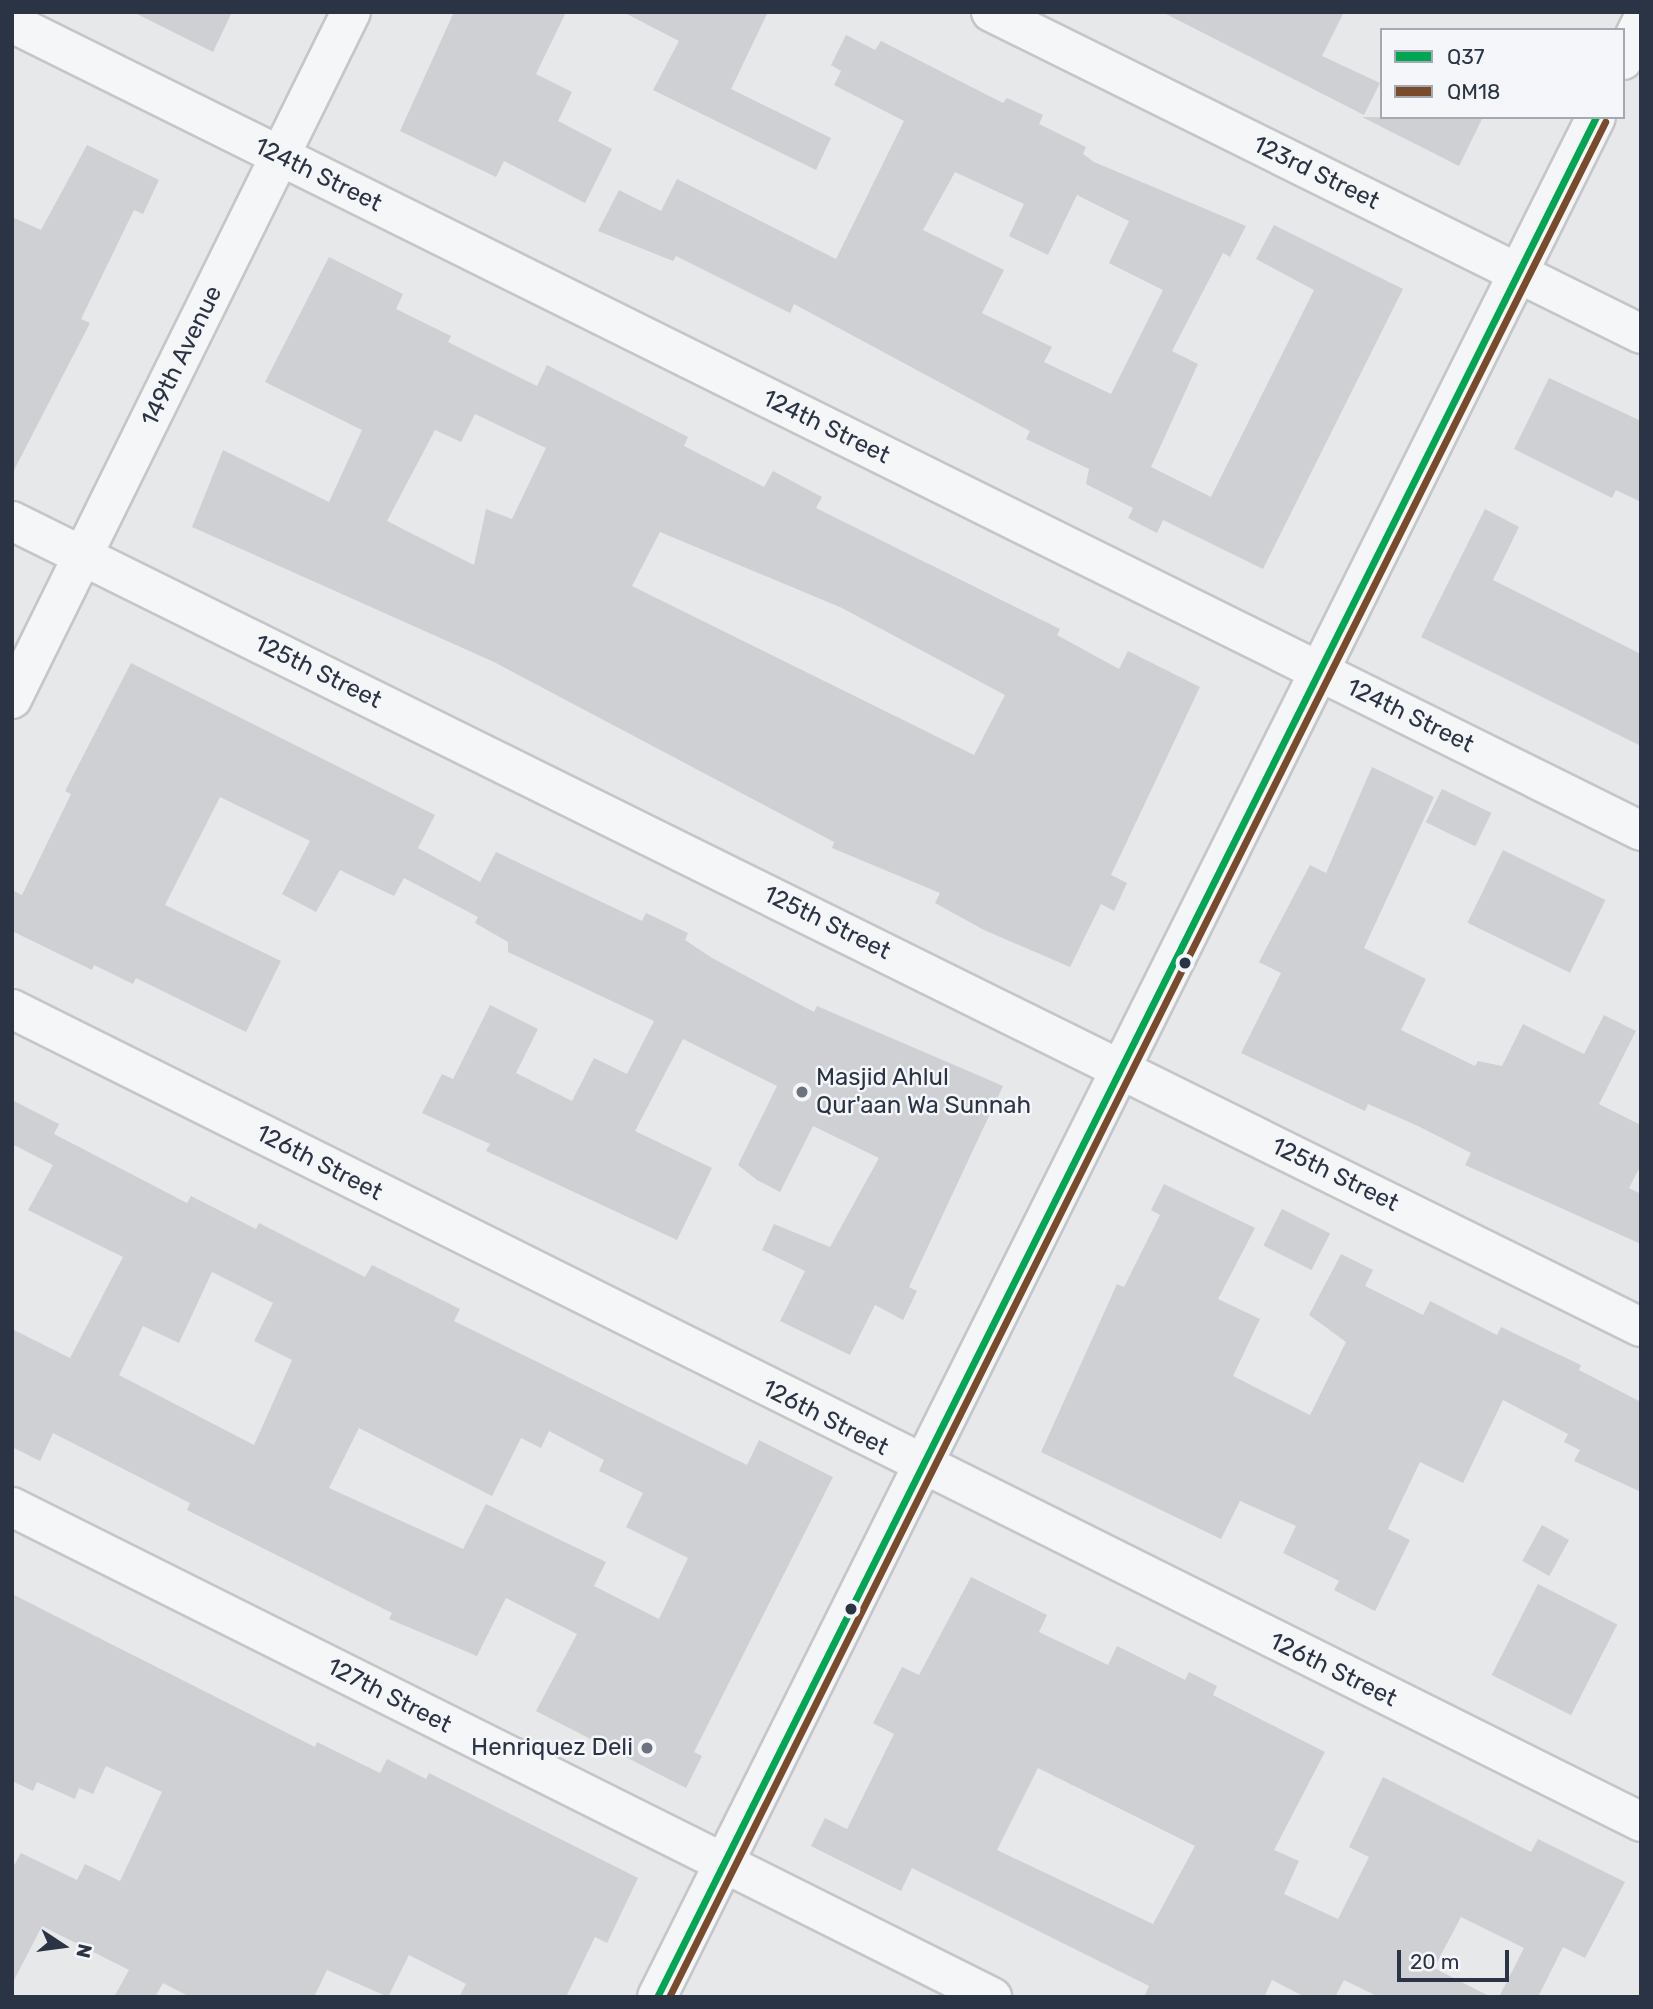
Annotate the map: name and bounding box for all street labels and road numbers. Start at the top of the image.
street label: 123rd Street [1248,130,1384,216]
street label: 124th Street [250,132,386,218]
street label: 149th Avenue [135,281,229,431]
street label: 124th Street [758,384,894,470]
street label: 125th Street [250,629,386,715]
street label: 124th Street [1342,673,1478,759]
street label: 125th Street [759,880,895,966]
street label: 126th Street [251,1119,387,1207]
street label: 125th Street [1267,1132,1403,1218]
street label: 126th Street [757,1374,893,1462]
street label: 126th Street [1265,1627,1401,1713]
street label: 127th Street [322,1652,456,1740]

